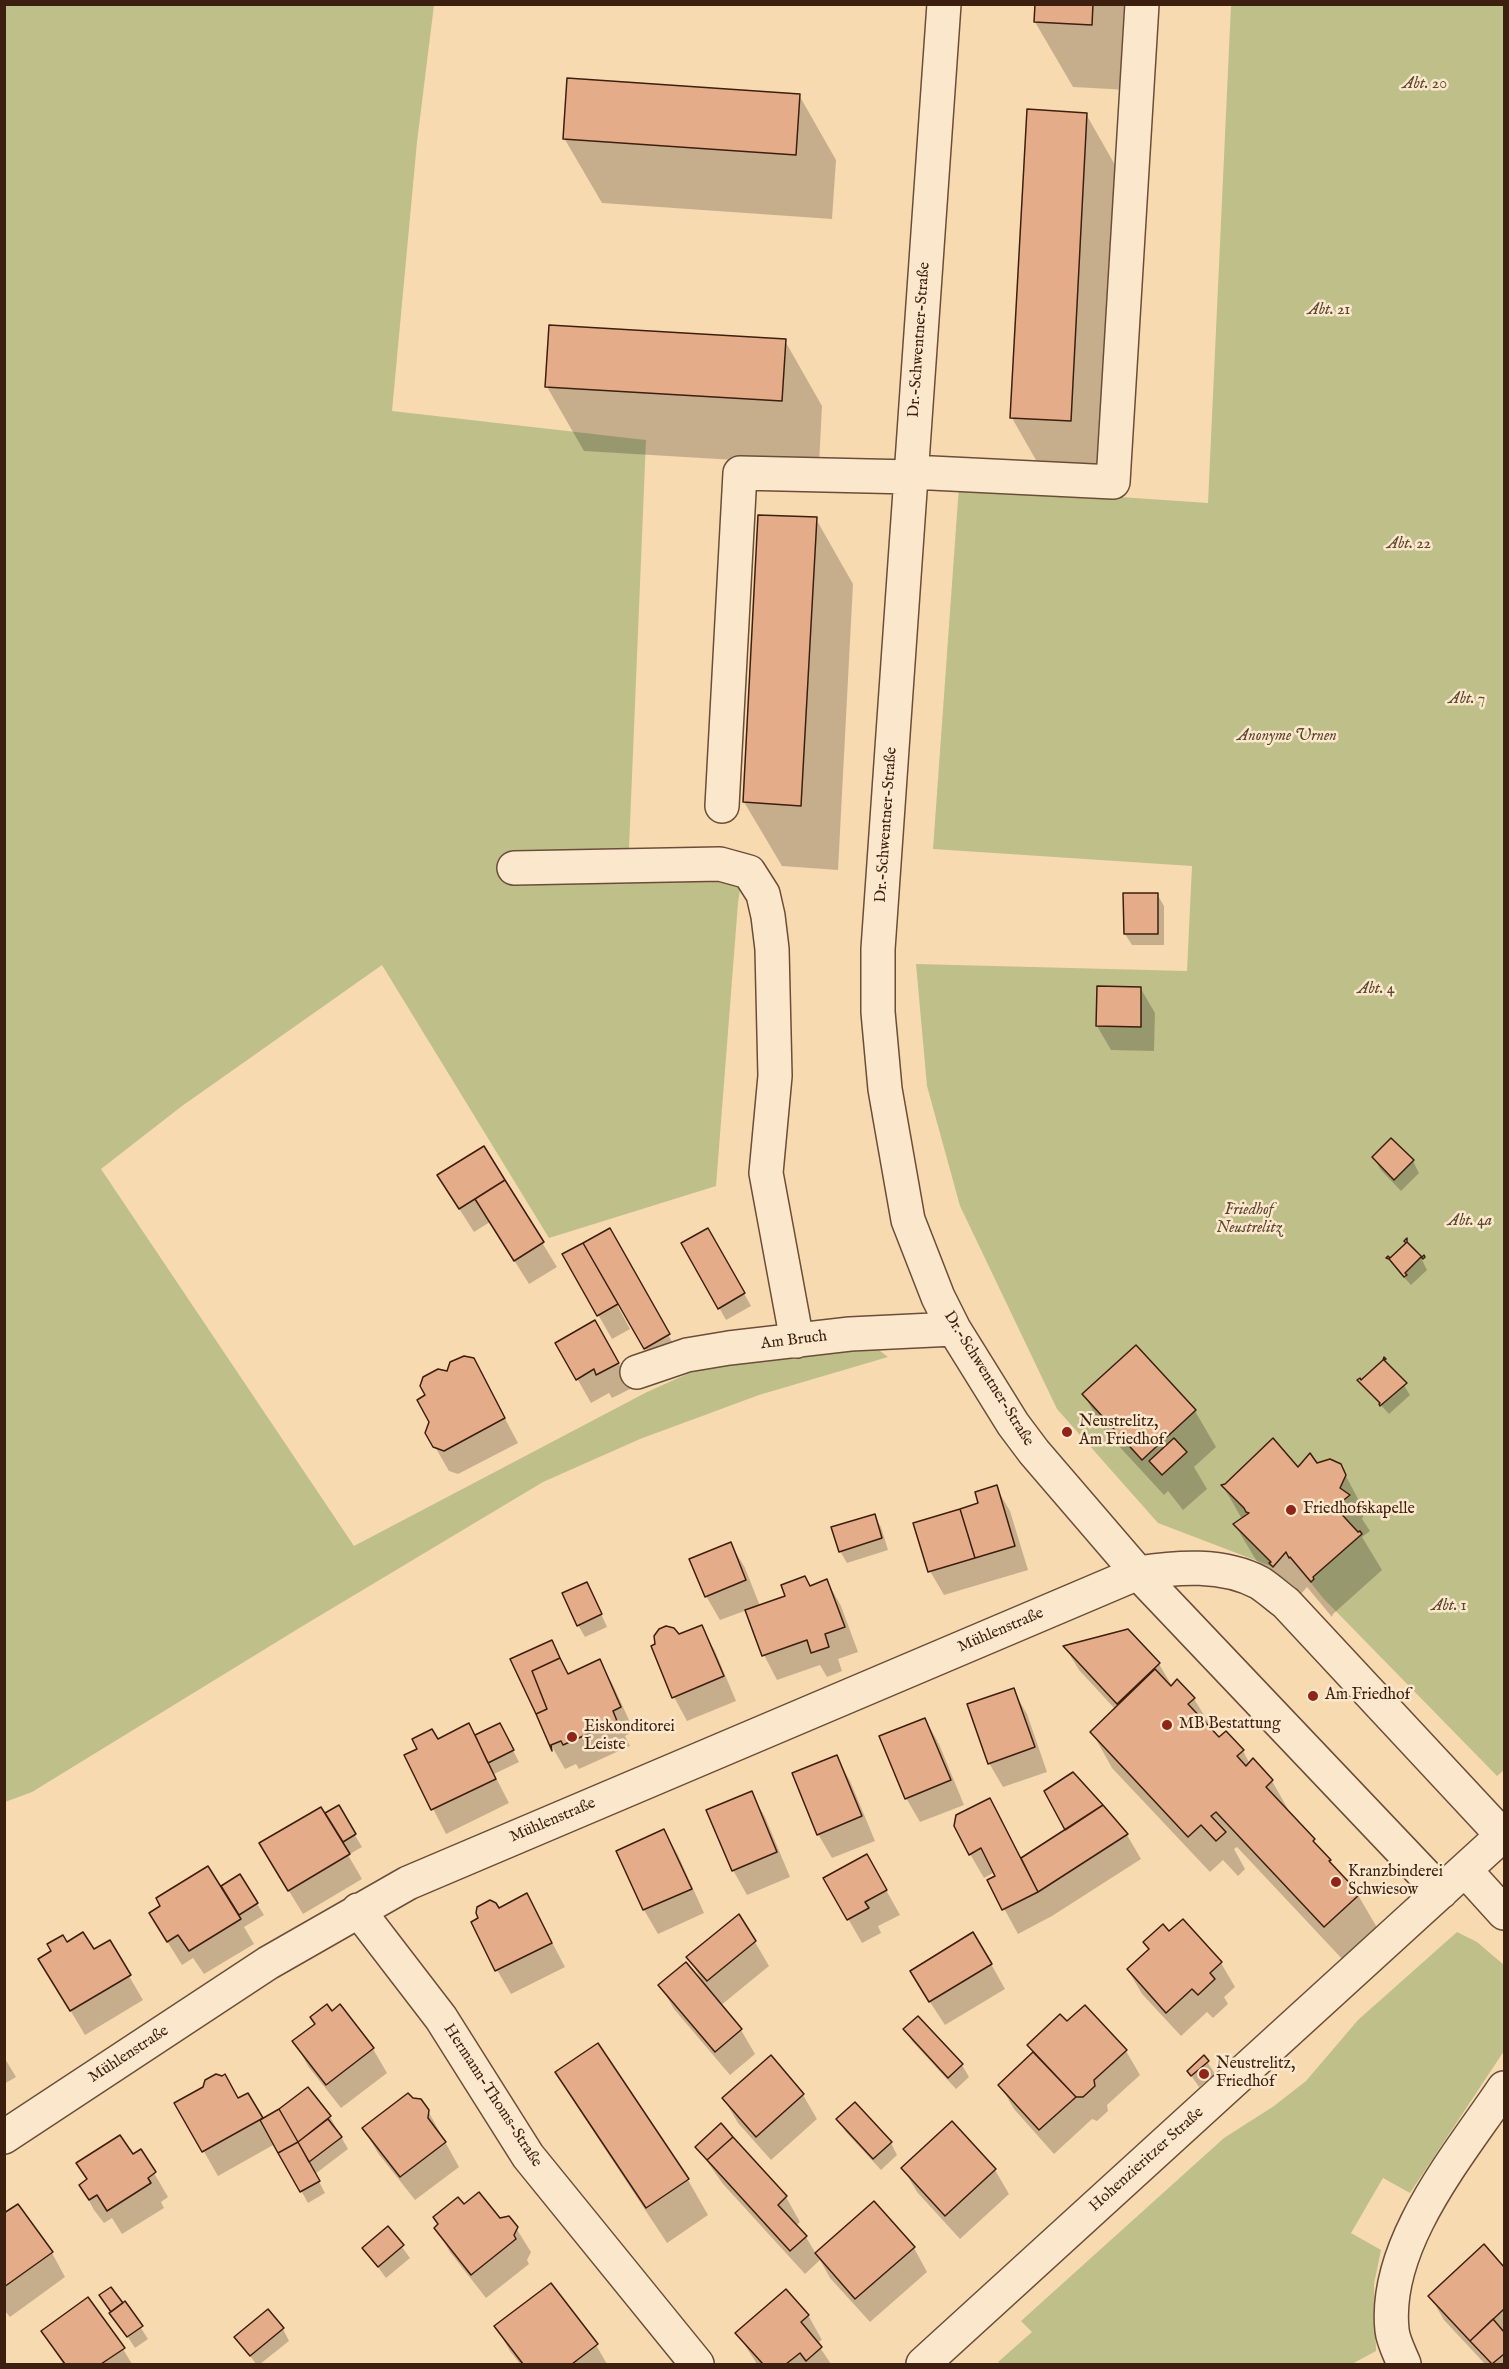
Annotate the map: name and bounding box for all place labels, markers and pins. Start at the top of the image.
place label: Neustrelitz, Am Friedhof [1079,1413,1164,1451]
marker: Neustrelitz, Am Friedhof [1060,1425,1074,1439]
place label: Friedhofskapelle [1303,1500,1415,1520]
marker: Friedhofskapelle [1284,1503,1298,1517]
place label: Am Friedhof [1325,1686,1410,1706]
marker: Am Friedhof [1306,1689,1320,1703]
place label: MB Bestattung [1179,1715,1281,1735]
place label: Eiskonditorei Leiste [584,1718,675,1756]
marker: MB Bestattung [1160,1718,1174,1732]
marker: Eiskonditorei Leiste [565,1730,579,1744]
place label: Kranzbinderei Schwiesow [1348,1863,1443,1901]
marker: Kranzbinderei Schwiesow [1329,1875,1343,1889]
place label: Neustrelitz, Friedhof [1216,2055,1295,2093]
marker: Neustrelitz, Friedhof [1197,2067,1211,2081]

